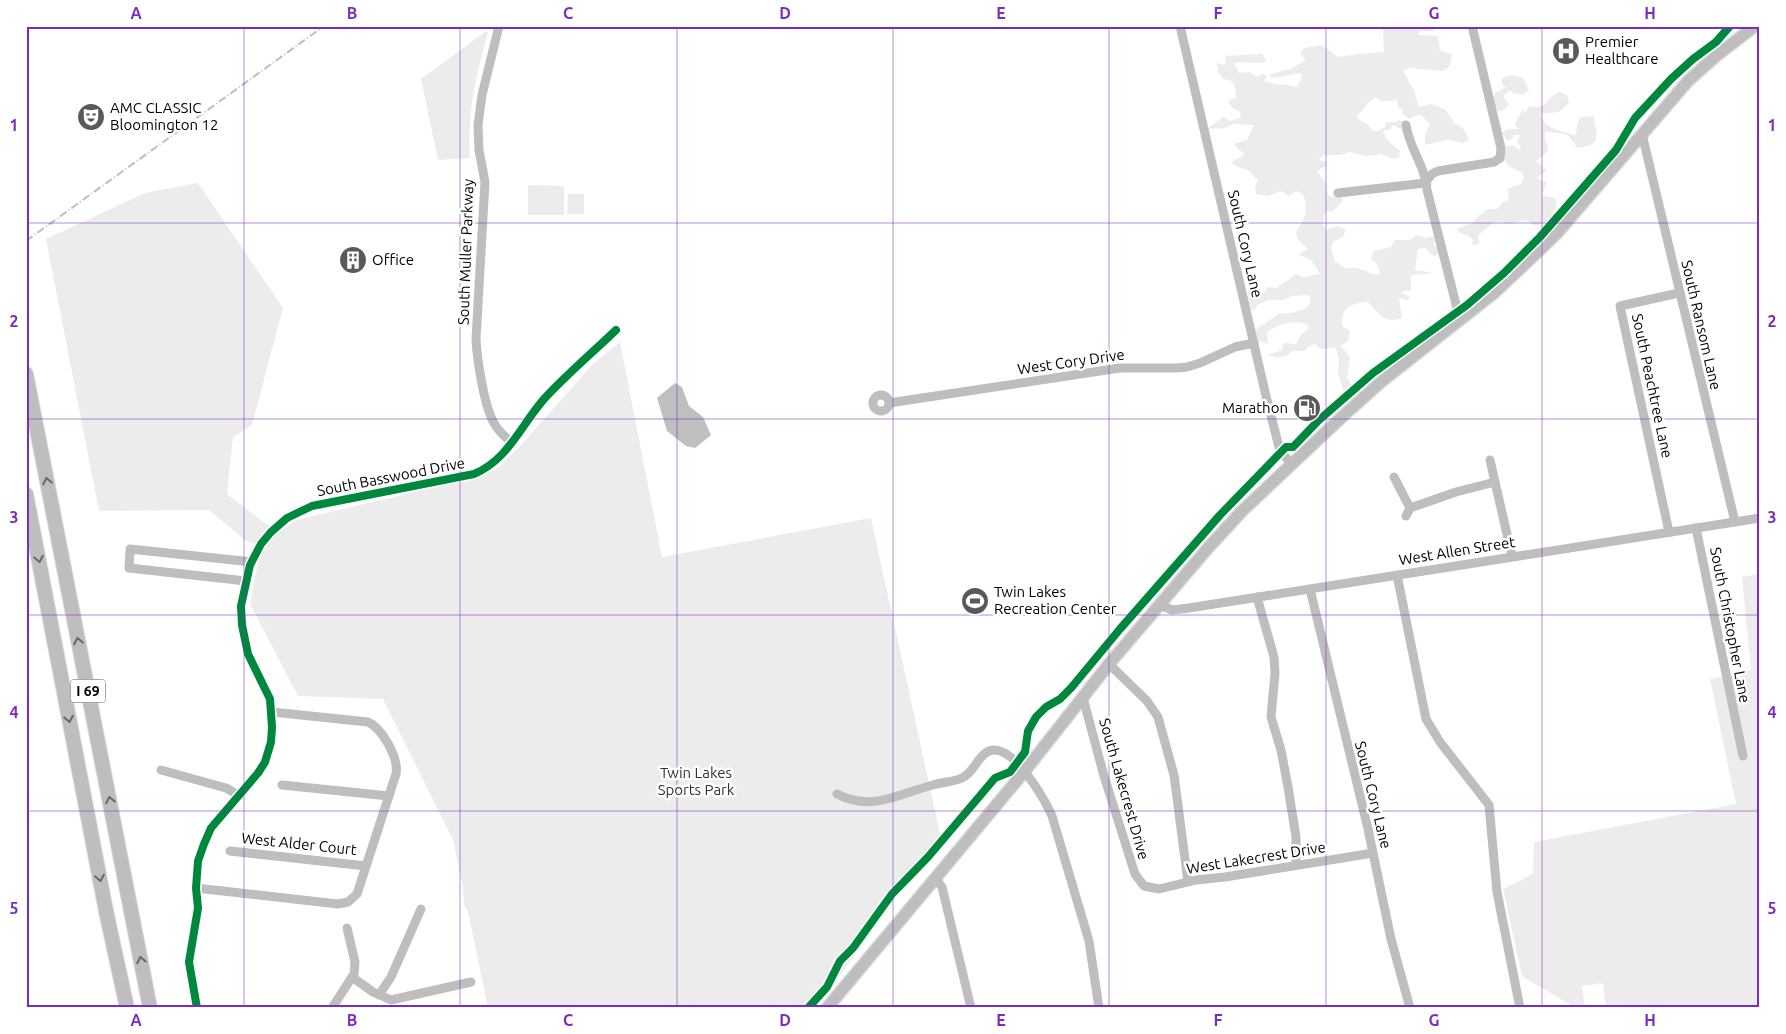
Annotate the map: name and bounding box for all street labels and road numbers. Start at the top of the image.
street label: South Muller Parkway [454,179,477,325]
street label: South Cory Lane [1225,188,1266,299]
street label: South Ransom Lane [1678,258,1725,391]
street label: South Peachtree Lane [1629,312,1676,460]
street label: West Cory Drive [1016,346,1126,377]
street label: South Basswood Drive [316,454,466,499]
street label: West Allen Street [1398,533,1516,568]
street label: South Christopher Lane [1707,546,1754,704]
road number: I 69 [70,679,106,702]
street label: South Lakecrest Drive [1096,716,1153,862]
street label: South Cory Lane [1352,739,1395,850]
street label: West Alder Court [241,829,358,858]
street label: West Lakecrest Drive [1185,838,1327,877]

